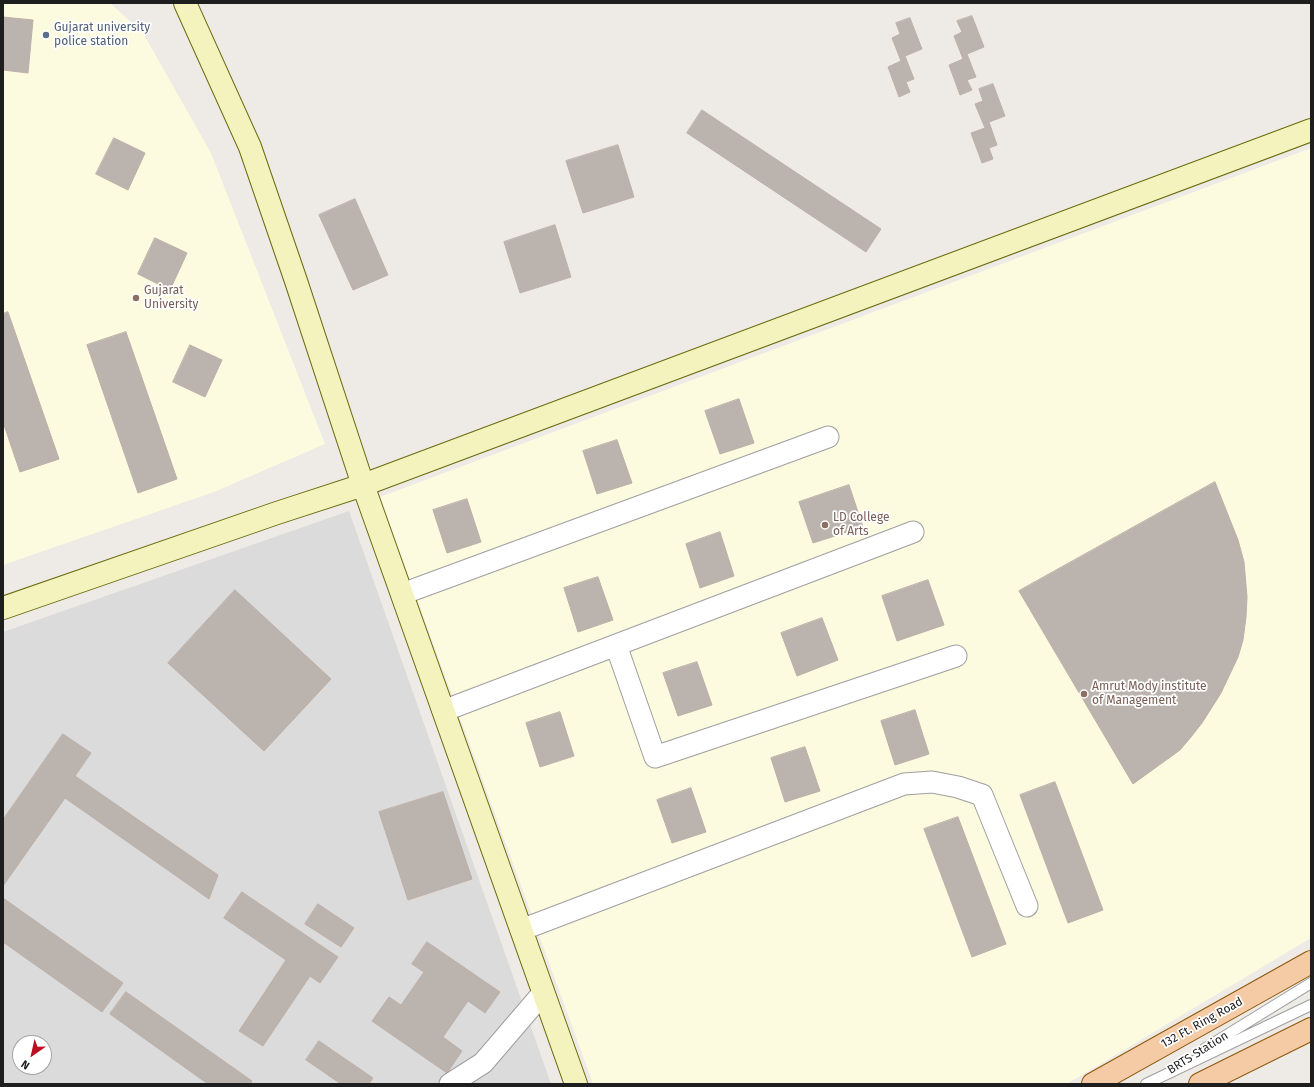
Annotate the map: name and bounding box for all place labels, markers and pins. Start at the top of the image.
place label: Gujarat university police station [54,21,150,49]
marker: Gujarat university police station [41,30,51,40]
place label: Gujarat University [144,284,198,312]
marker: Gujarat University [131,293,141,303]
place label: LD College of Arts [833,511,889,539]
marker: LD College of Arts [820,520,830,530]
place label: Amrut Mody institute of Management [1092,680,1207,708]
marker: Amrut Mody institute of Management [1079,689,1089,699]

